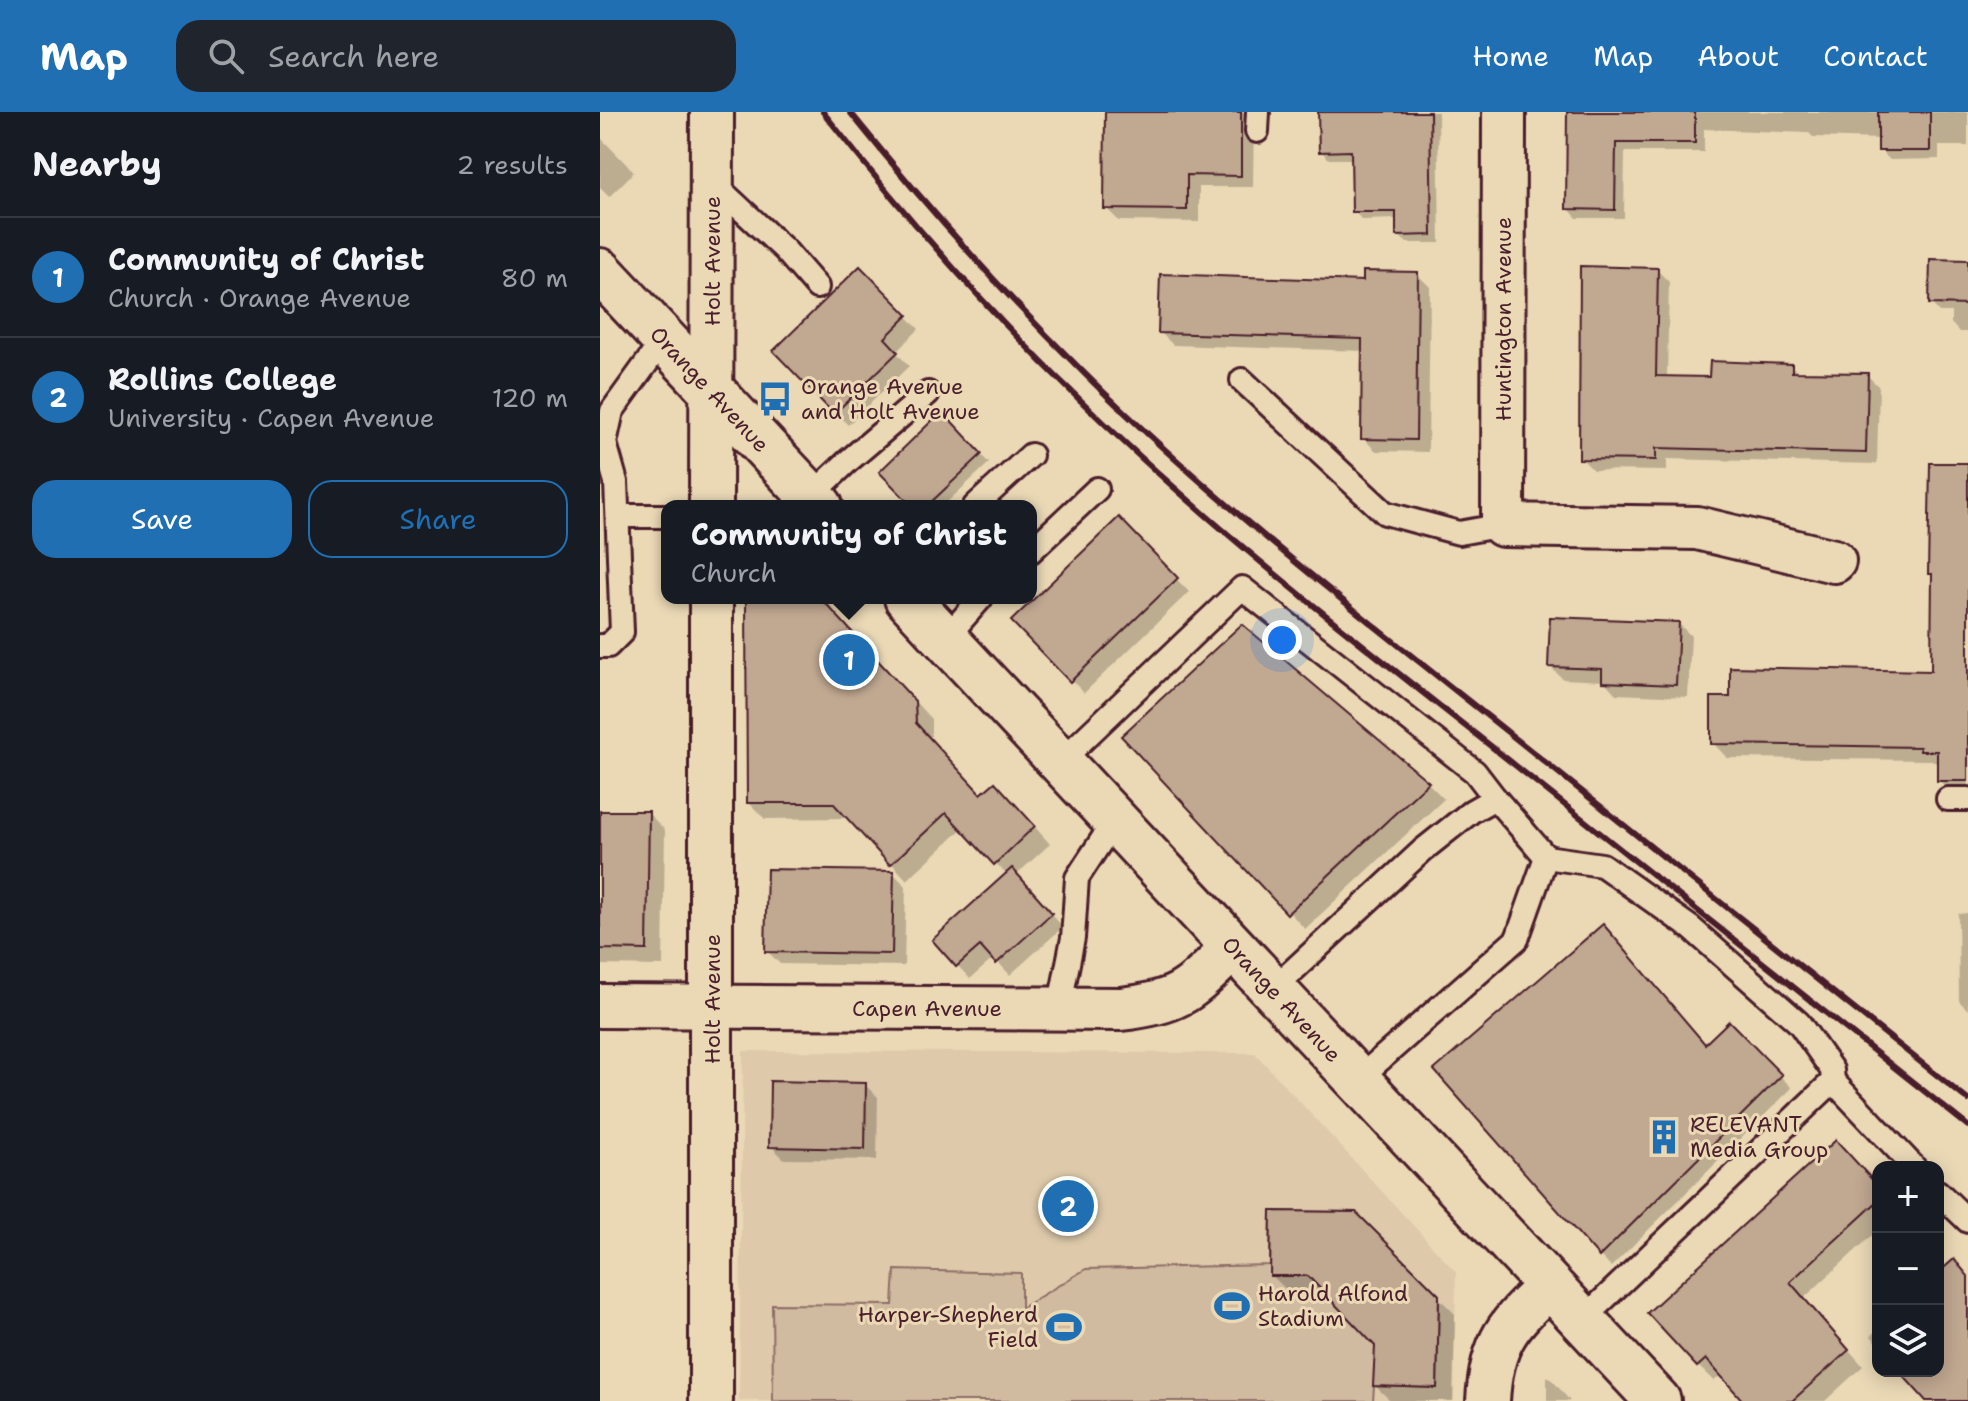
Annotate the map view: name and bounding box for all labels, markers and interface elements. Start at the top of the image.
search box [176,20,736,92]
text: Map [40,31,128,82]
icon: search [204,34,248,78]
text: Search here [268,36,439,77]
text: Home [1472,37,1549,75]
text: Map [1593,37,1653,75]
text: About [1697,37,1779,75]
text: Contact [1823,37,1928,75]
text: Nearby [32,141,162,187]
text: 2 results [456,147,568,182]
street label: Holt Avenue [698,196,727,326]
street label: Huntington Avenue [1489,217,1518,421]
text: Community of Christ [108,239,424,280]
text: 1 [52,260,64,295]
text: 80 m [501,260,568,295]
text: Church · Orange Avenue [108,280,411,315]
street label: Orange Avenue [644,320,776,459]
text: Rollins College [108,359,337,400]
place label: Orange Avenue and Holt Avenue [801,372,980,426]
text: 2 [49,380,67,415]
text: 120 m [492,380,568,415]
bus stop icon: Orange Avenue and Holt Avenue [756,380,794,418]
text: University · Capen Avenue [108,400,435,435]
button: Save [32,480,292,558]
button: Share [308,480,568,558]
popup [661,500,1037,604]
text: Community of Christ [691,514,1007,555]
text: Church [691,555,777,590]
your location [1262,620,1302,660]
pin: 1 [823,630,875,690]
street label: Orange Avenue [1216,930,1348,1069]
street label: Holt Avenue [698,934,727,1064]
street label: Capen Avenue [852,994,1002,1023]
place label: RELEVANT Media Group [1690,1110,1828,1164]
building icon: RELEVANT Media Group [1645,1118,1683,1156]
map controls [1872,1161,1944,1377]
button: + [1872,1161,1944,1233]
pin: 2 [1042,1176,1094,1236]
button: − [1872,1233,1944,1305]
place label: Harold Alfond Stadium [1258,1279,1408,1333]
sports icon: Harold Alfond Stadium [1213,1287,1251,1325]
place label: Harper-Shepherd Field [858,1300,1038,1354]
button: layers [1872,1305,1944,1377]
sports icon: Harper-Shepherd Field [1045,1308,1083,1346]

